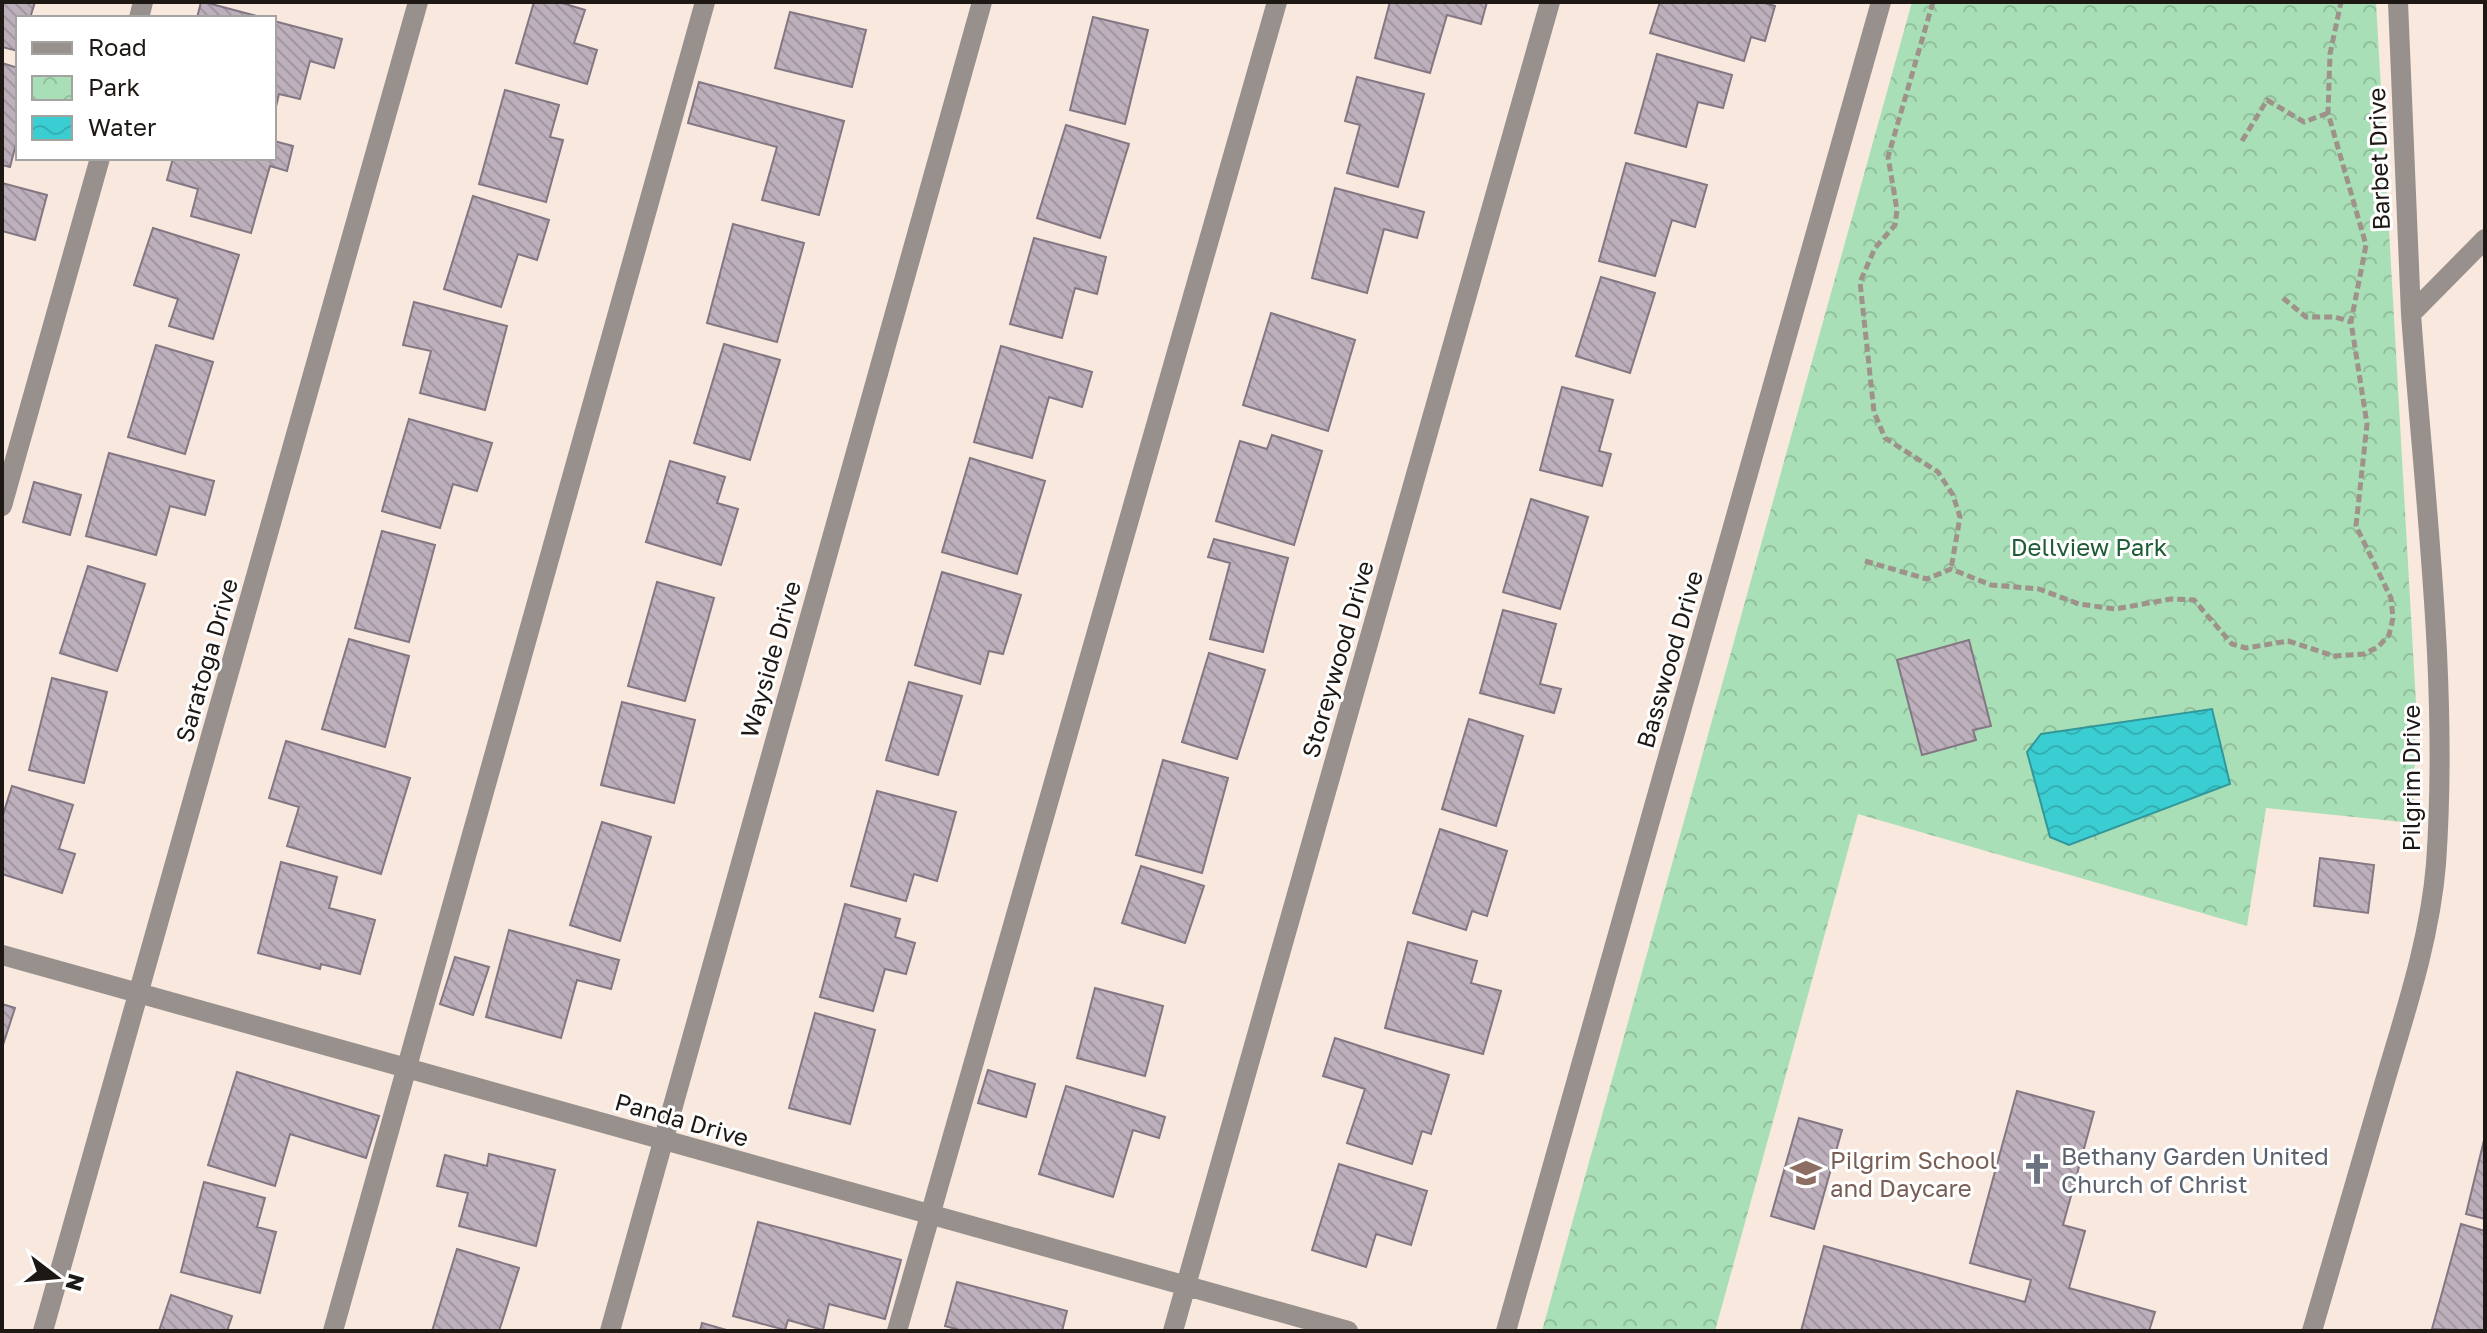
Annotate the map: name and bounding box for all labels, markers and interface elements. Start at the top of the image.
legend [16,16,276,160]
text: Road [88,32,147,61]
text: Park [88,72,140,101]
street label: Barbet Drive [2361,87,2395,231]
text: Water [88,112,156,141]
park label: Dellview Park [2011,532,2167,561]
street label: Storeywood Drive [1295,557,1379,761]
street label: Basswood Drive [1630,567,1708,751]
street label: Saratoga Drive [169,575,243,745]
street label: Wayside Drive [734,577,806,741]
street label: Pilgrim Drive [2396,705,2425,851]
street label: Panda Drive [612,1086,752,1152]
place label: Bethany Garden United Church of Christ [2061,1141,2329,1198]
place label: Pilgrim School and Daycare [1830,1145,1997,1202]
church icon: Bethany Garden United Church of Christ [2020,1152,2054,1186]
school or university icon: Pilgrim School and Daycare [1789,1156,1823,1190]
north arrow [16,1237,96,1317]
text: N [60,1271,91,1294]

